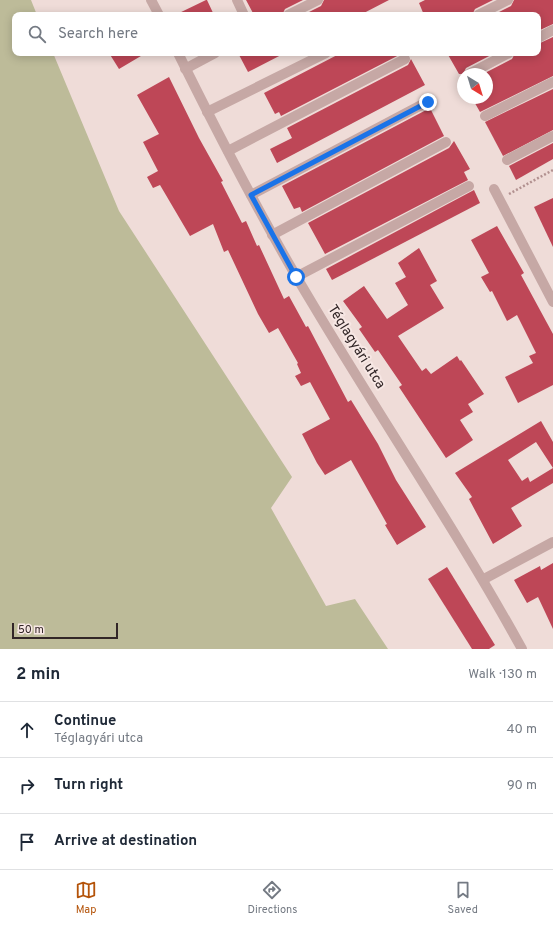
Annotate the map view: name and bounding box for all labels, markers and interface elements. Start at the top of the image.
search box [12,12,541,56]
icon: search [26,23,48,45]
text: Search here [58,25,138,44]
north arrow [457,68,493,104]
route end [419,93,437,111]
route start [287,268,305,286]
street label: Téglagyári utca [323,302,389,392]
scale bar [12,621,118,640]
text: 50 m [18,623,44,637]
text: 2 min [16,664,60,686]
text: Walk · 130 m [468,667,537,683]
text: Continue [54,712,116,731]
icon: ahead [16,719,38,741]
text: 40 m [507,722,537,738]
text: Téglagyári utca [54,731,143,747]
icon: right [16,775,38,797]
text: Turn right [54,776,123,795]
text: 90 m [507,778,537,794]
icon: arrive [16,831,38,853]
text: Arrive at destination [54,832,197,851]
tab: Map [75,879,97,917]
tab: Directions [247,879,297,917]
tab: Saved [448,879,478,917]

